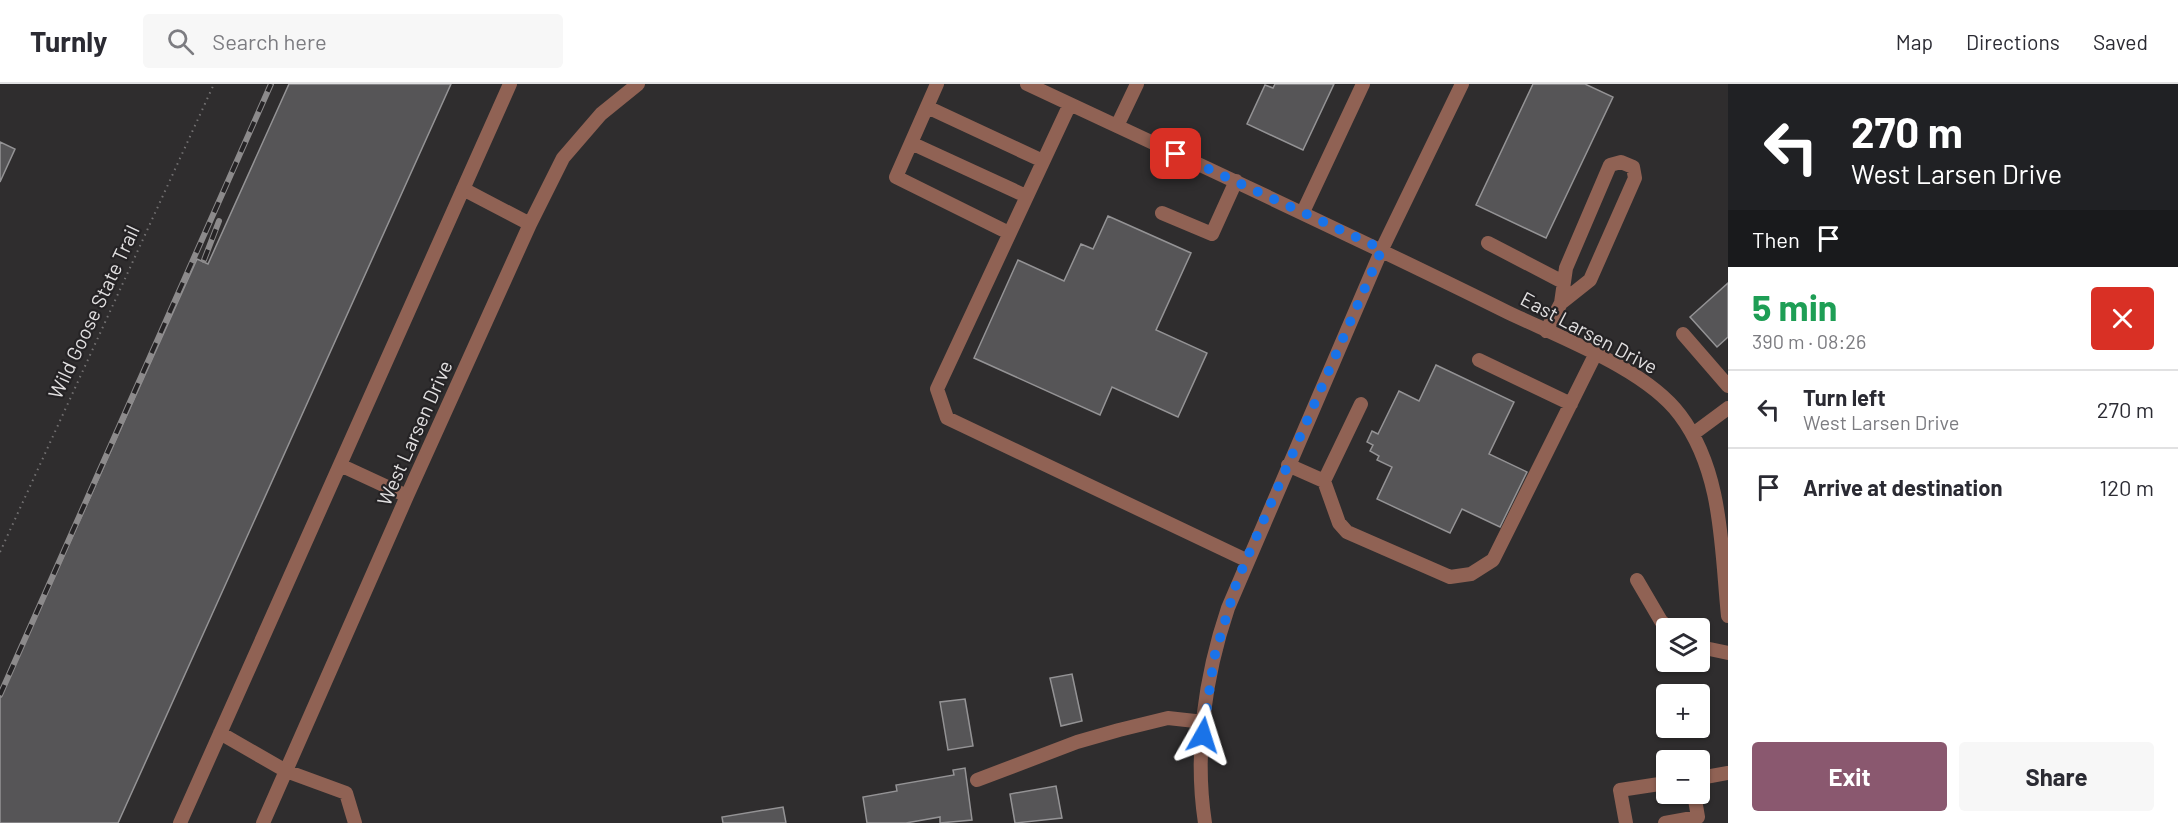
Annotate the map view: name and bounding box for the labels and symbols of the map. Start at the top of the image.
pin [1150,128,1201,179]
street label: Wild Goose State Trail [42,221,144,402]
street label: East Larsen Drive [1517,286,1662,378]
street label: West Larsen Drive [371,356,457,509]
position arrow [1171,703,1235,767]

